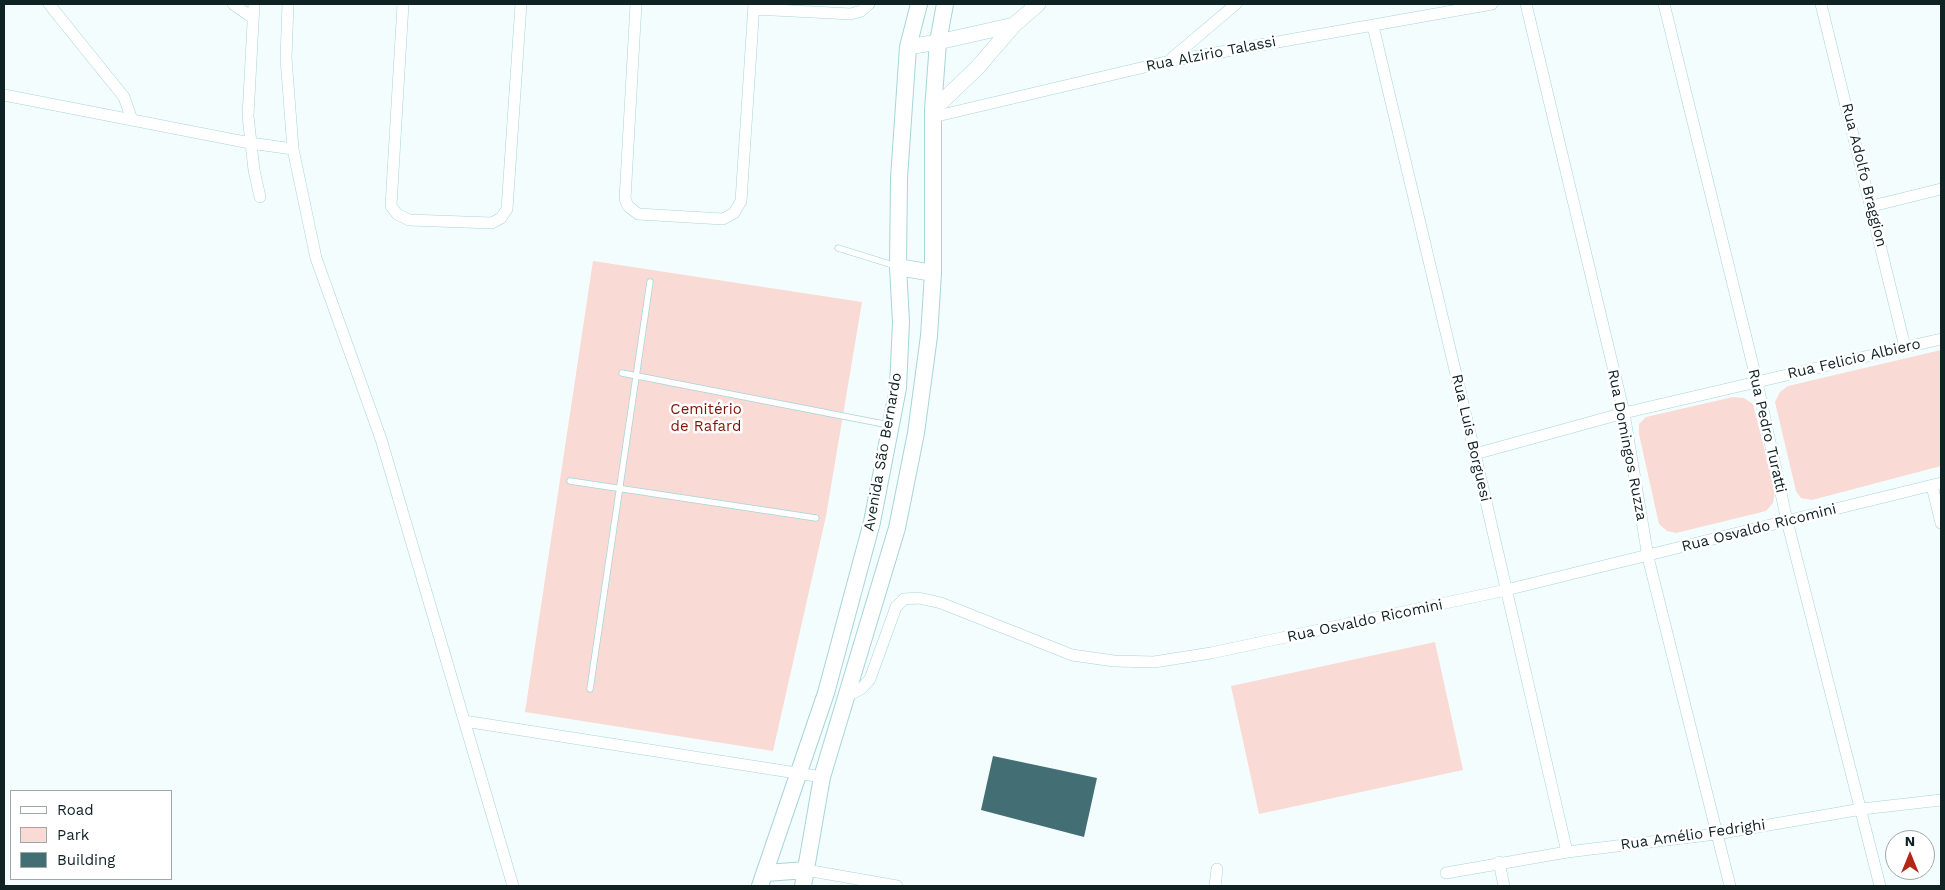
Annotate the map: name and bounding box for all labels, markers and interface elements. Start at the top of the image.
street label: Rua Alzirio Talassi [1144,33,1278,75]
street label: Rua Adolfo Braggion [1837,101,1891,249]
street label: Rua Felicio Albiero [1786,335,1922,383]
street label: Rua Pedro Turatti [1744,367,1790,495]
street label: Rua Domingos Ruzza [1604,368,1650,522]
street label: Avenida São Bernardo [860,371,906,533]
street label: Rua Luis Borguesi [1448,373,1494,503]
park label: Cemitério de Rafard [670,401,742,436]
street label: Rua Osvaldo Ricomini [1680,500,1838,556]
street label: Rua Osvaldo Ricomini [1286,596,1444,646]
legend [10,790,172,880]
text: Road [57,801,94,819]
street label: Rua Amélio Fedrighi [1619,816,1767,854]
text: Park [57,826,89,844]
north arrow [1885,830,1935,880]
text: N [1905,833,1915,849]
text: Building [57,851,115,869]

